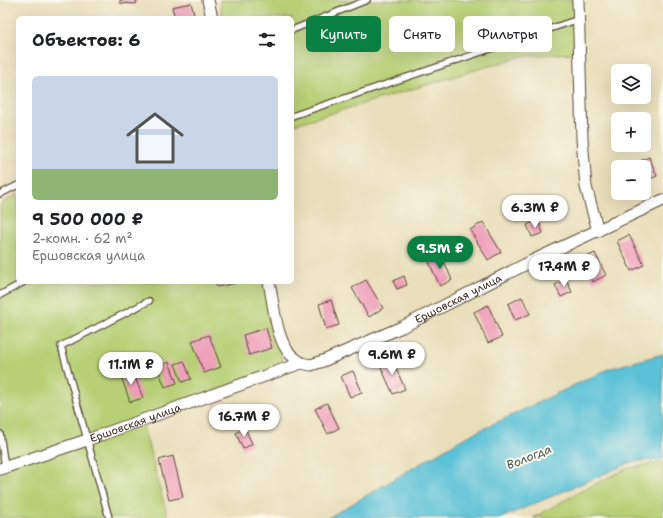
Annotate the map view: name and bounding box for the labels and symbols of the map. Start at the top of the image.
pin: 6.3M ₽ [502,195,568,229]
pin: 9.5M ₽ [407,236,473,270]
pin: 17.4M ₽ [527,254,601,288]
street label: Ершовская улица [412,270,505,327]
pin: 9.6M ₽ [359,342,425,376]
pin: 11.1M ₽ [94,352,168,386]
street label: Ершовская улица [88,400,183,446]
pin: 16.7M ₽ [207,404,281,438]
water label: Вологда [504,441,554,473]

